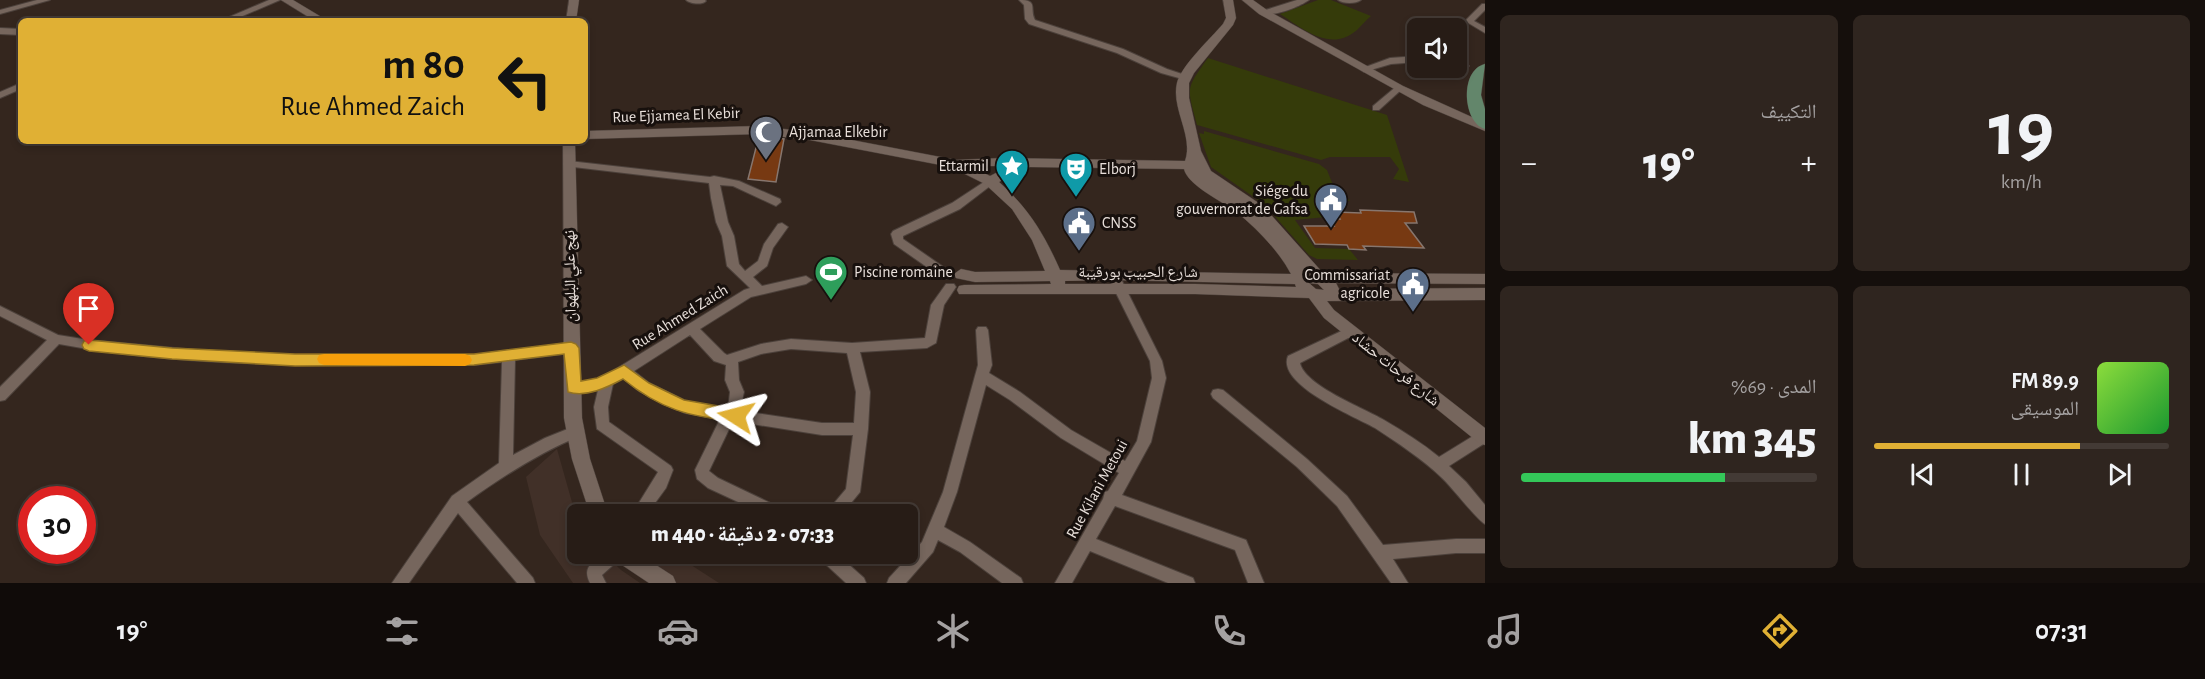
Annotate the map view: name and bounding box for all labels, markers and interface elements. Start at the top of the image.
map controls [1407,18,1467,78]
button: sound [1407,18,1467,78]
icon: left [486,42,564,120]
text: 80 m [382,44,465,86]
text: 19 [1988,92,2054,170]
text: Rue Ahmed Zaich [280,93,465,120]
text: التكييف [1760,102,1817,122]
street label: Rue Ejjamea El Kebir [612,105,741,126]
mosque icon: Ajjamaa Elkebir [748,114,784,161]
place label: Ajjamaa Elkebir [789,124,888,141]
text: 19° [1643,142,1695,187]
text: − [1521,147,1537,180]
text: + [1801,147,1817,180]
place icon: Ettarmil [994,148,1030,195]
theatre icon: Elborj [1058,151,1094,198]
place label: Ettarmil [938,158,989,174]
place label: Elborj [1099,161,1136,178]
text: km/h [2001,172,2042,192]
public building icon: Siége du gouvernorat de Gafsa [1313,182,1349,229]
place label: Siége du gouvernorat de Gafsa [1176,183,1308,217]
public building icon: CNSS [1061,205,1097,252]
place label: CNSS [1102,215,1136,231]
street label: نهج علي البلهوان [561,230,583,322]
sports icon: Piscine romaine [813,254,849,301]
place label: Piscine romaine [854,264,953,280]
street label: شارع الحبيب بورقيبة [1078,264,1198,282]
public building icon: Commissariat agricole [1395,266,1431,313]
place label: Commissariat agricole [1304,267,1390,301]
street label: Rue Ahmed Zaich [629,281,731,353]
pin [63,283,114,345]
icon: arrive [72,292,105,325]
street label: شارع فرحات حشاد [1348,329,1443,410]
text: 89.9 FM [2011,370,2079,392]
text: المدى · 69% [1731,377,1817,397]
position arrow [704,384,768,448]
text: الموسيقى [2011,399,2079,419]
text: 345 km [1688,417,1817,462]
street label: Rue Kilani Metoui [1063,437,1131,541]
icon: previous [1906,458,1939,491]
icon: pause [2005,458,2038,491]
icon: next [2103,458,2136,491]
speed limit sign: 30 [18,486,96,564]
text: 07:33 · 2 دقيقة · 440 m [651,523,834,545]
icon: filters [381,610,423,652]
icon: car [657,610,699,652]
icon: climate [932,610,974,652]
icon: phone [1208,610,1250,652]
icon: music [1484,610,1526,652]
icon: directions [1759,610,1801,652]
text: 19° [117,617,148,644]
text: 07:31 [2035,617,2088,644]

